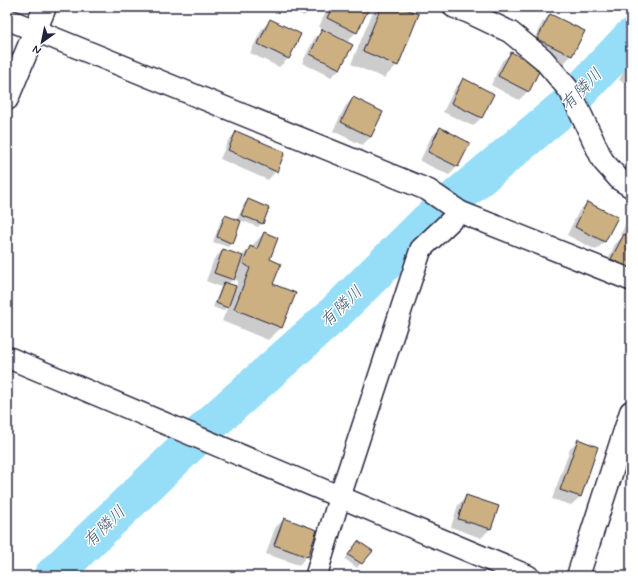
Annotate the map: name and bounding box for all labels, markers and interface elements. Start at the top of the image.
north arrow [22,22,62,62]
text: N [30,42,44,57]
water label: 有隣川 [556,64,607,116]
water label: 有隣川 [316,281,368,332]
water label: 有隣川 [79,501,131,552]

